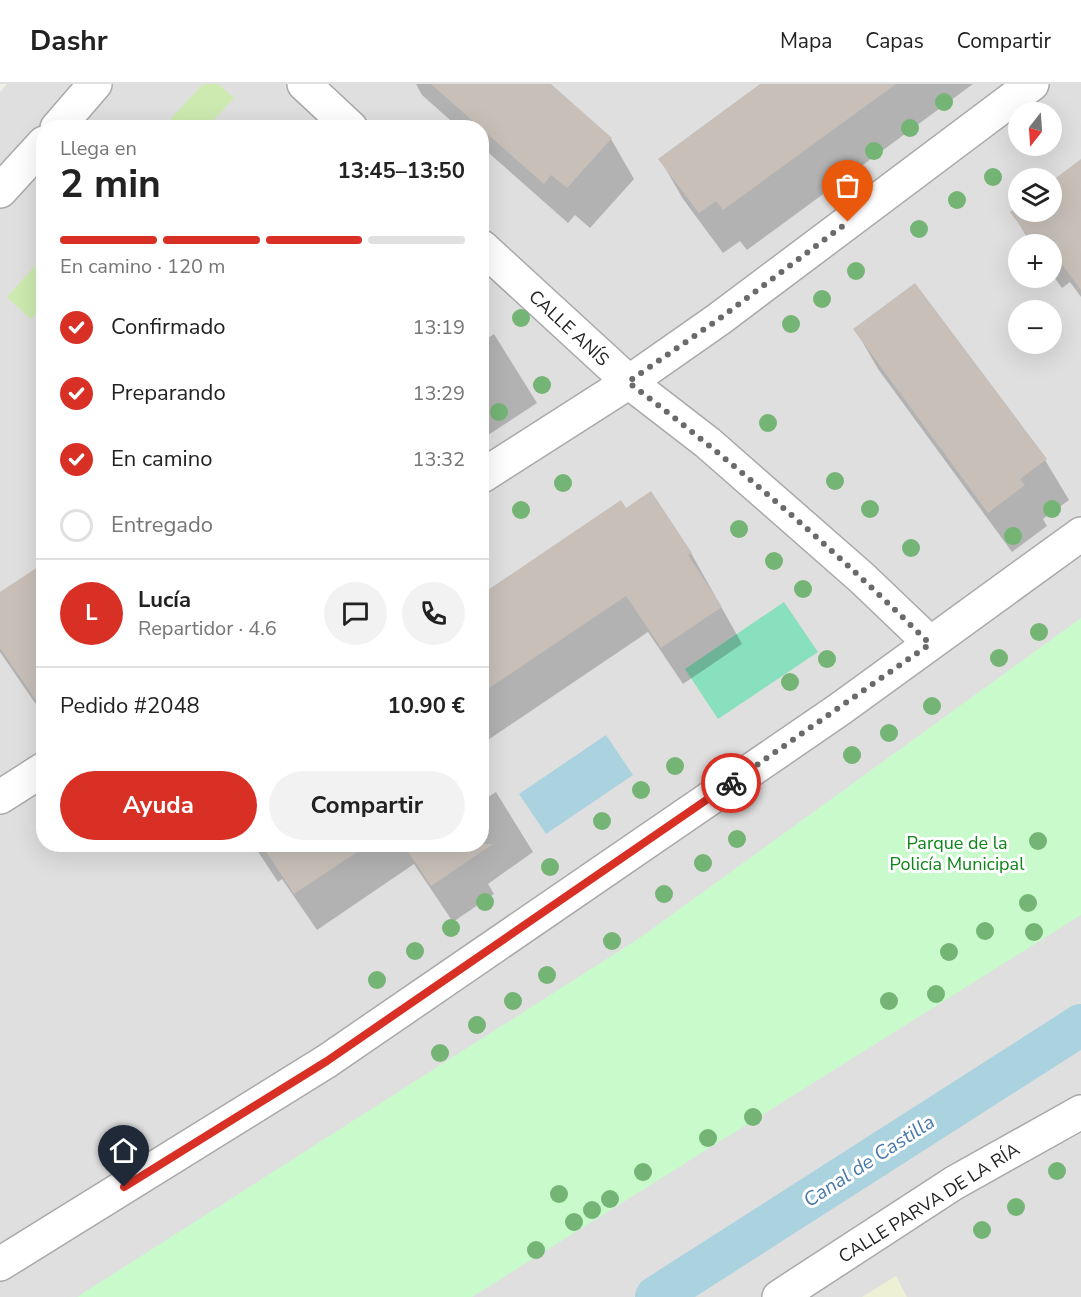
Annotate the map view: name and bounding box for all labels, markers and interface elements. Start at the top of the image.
text: Dashr [30,22,108,60]
text: Mapa [780,27,832,55]
text: Capas [865,27,924,55]
text: Compartir [957,27,1051,55]
north arrow [1008,102,1062,156]
map controls [1008,102,1062,354]
text: Llega en [60,135,137,162]
text: 13:45–13:50 [337,156,465,186]
text: 2 min [60,158,161,211]
pin [822,160,873,222]
button: layers [1008,168,1062,222]
icon: bag [831,169,864,202]
button: + [1008,234,1062,288]
text: En camino · 120 m [60,253,225,280]
street label: CALLE ANÍS [524,285,614,371]
button: − [1008,300,1062,354]
icon: check [60,311,93,344]
text: Confirmado [111,312,226,342]
text: 13:19 [412,314,465,341]
icon: check [60,377,93,410]
text: Preparando [111,378,226,408]
text: 13:29 [412,380,465,407]
icon: check [60,443,93,476]
text: En camino [111,444,212,474]
text: 13:32 [412,446,465,473]
text: Entregado [111,510,213,540]
button: chat [324,582,387,645]
button: phone [402,582,465,645]
text: Lucía [138,585,191,615]
text: L [85,598,98,628]
text: Repartidor · 4.6 [138,615,277,642]
text: Pedido #2048 [60,691,200,721]
text: 10.90 € [388,691,465,721]
courier [701,753,761,813]
icon: bike [715,767,748,800]
button: Ayuda [60,771,257,840]
button: Compartir [269,771,465,840]
park label: Parque de la Policía Municipal [890,831,1025,876]
water label: Canal de Castilla [798,1108,940,1214]
pin [98,1125,149,1187]
icon: home [107,1134,140,1167]
street label: CALLE PARVA DE LA RÍA [834,1137,1024,1269]

